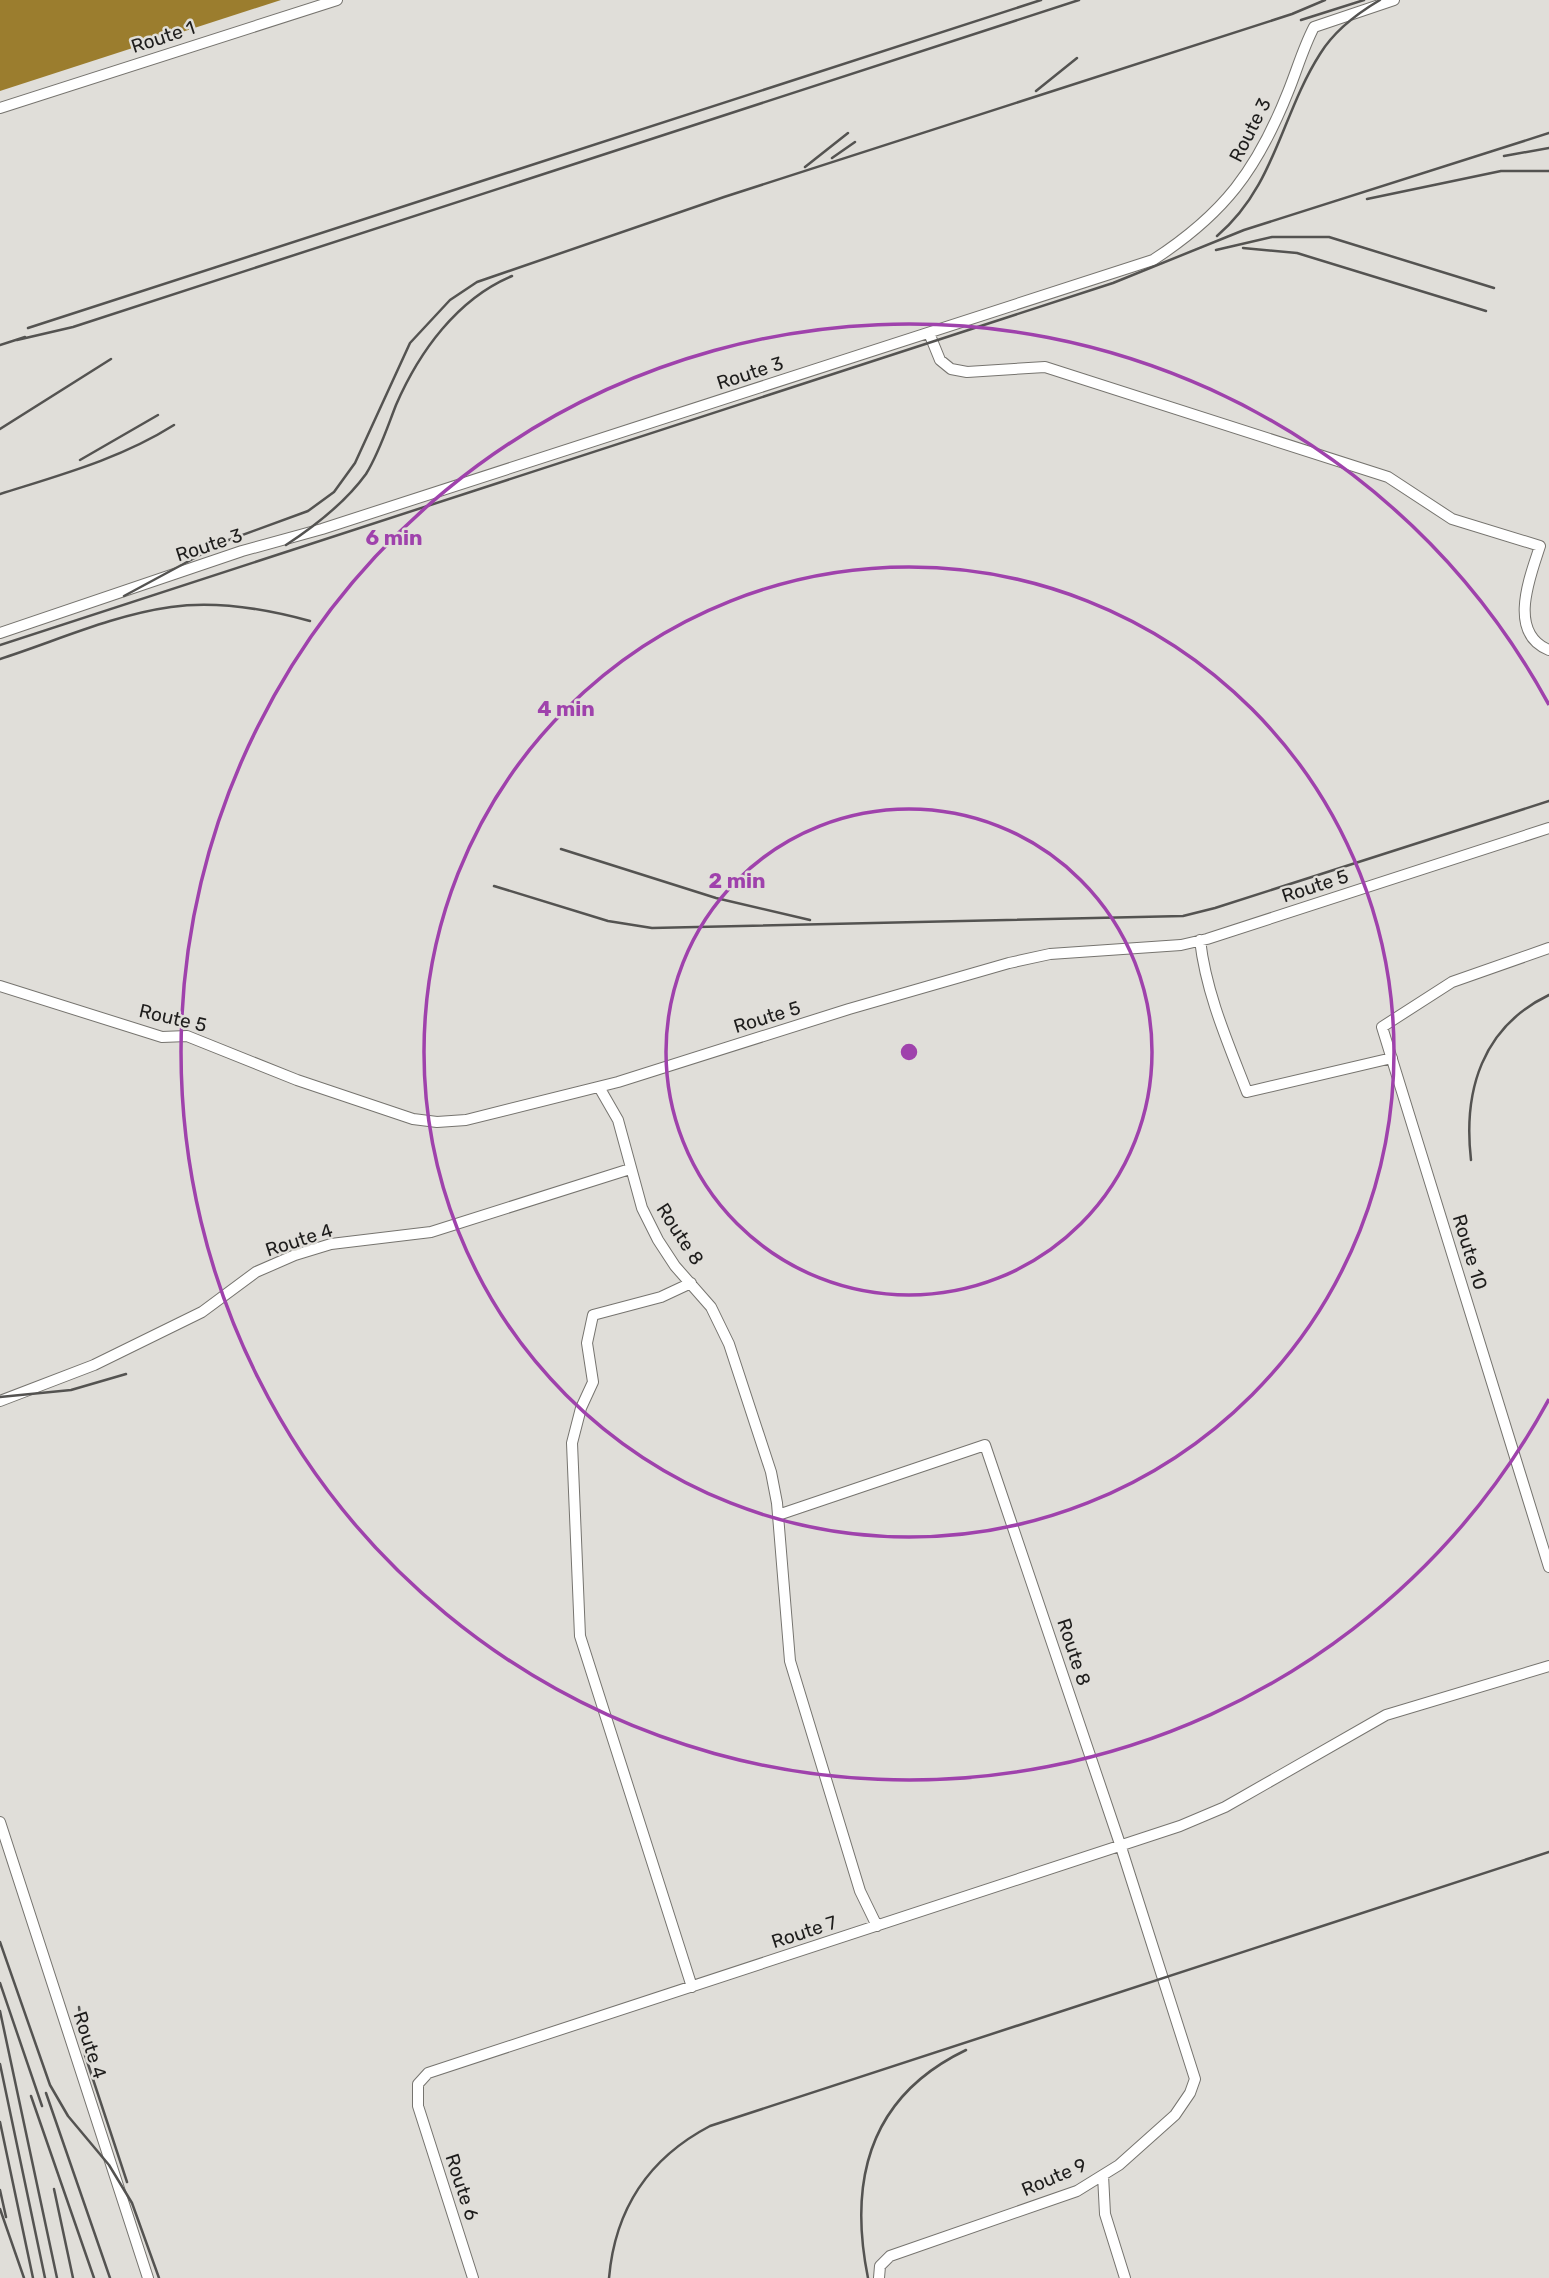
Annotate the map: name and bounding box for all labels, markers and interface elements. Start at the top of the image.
street label: Route 1 [128,16,198,58]
street label: Route 3 [1224,94,1276,166]
street label: Route 3 [714,351,786,395]
street label: Route 3 [173,523,245,567]
text: 6 min [366,525,422,550]
text: 4 min [537,696,595,721]
street label: Route 5 [1279,864,1351,908]
text: 2 min [709,868,765,893]
street label: Route 5 [731,996,803,1038]
street label: Route 5 [137,999,209,1037]
centre of rings [897,1040,921,1064]
street label: Route 8 [651,1199,709,1269]
street label: Route 10 [1448,1212,1492,1292]
street label: Route 4 [263,1218,336,1262]
street label: Route 8 [1052,1615,1096,1689]
street label: Route 7 [769,1911,840,1953]
street label: Route 4 [68,2009,112,2082]
street label: Route 6 [440,2151,484,2223]
street label: Route 9 [1018,2153,1090,2201]

